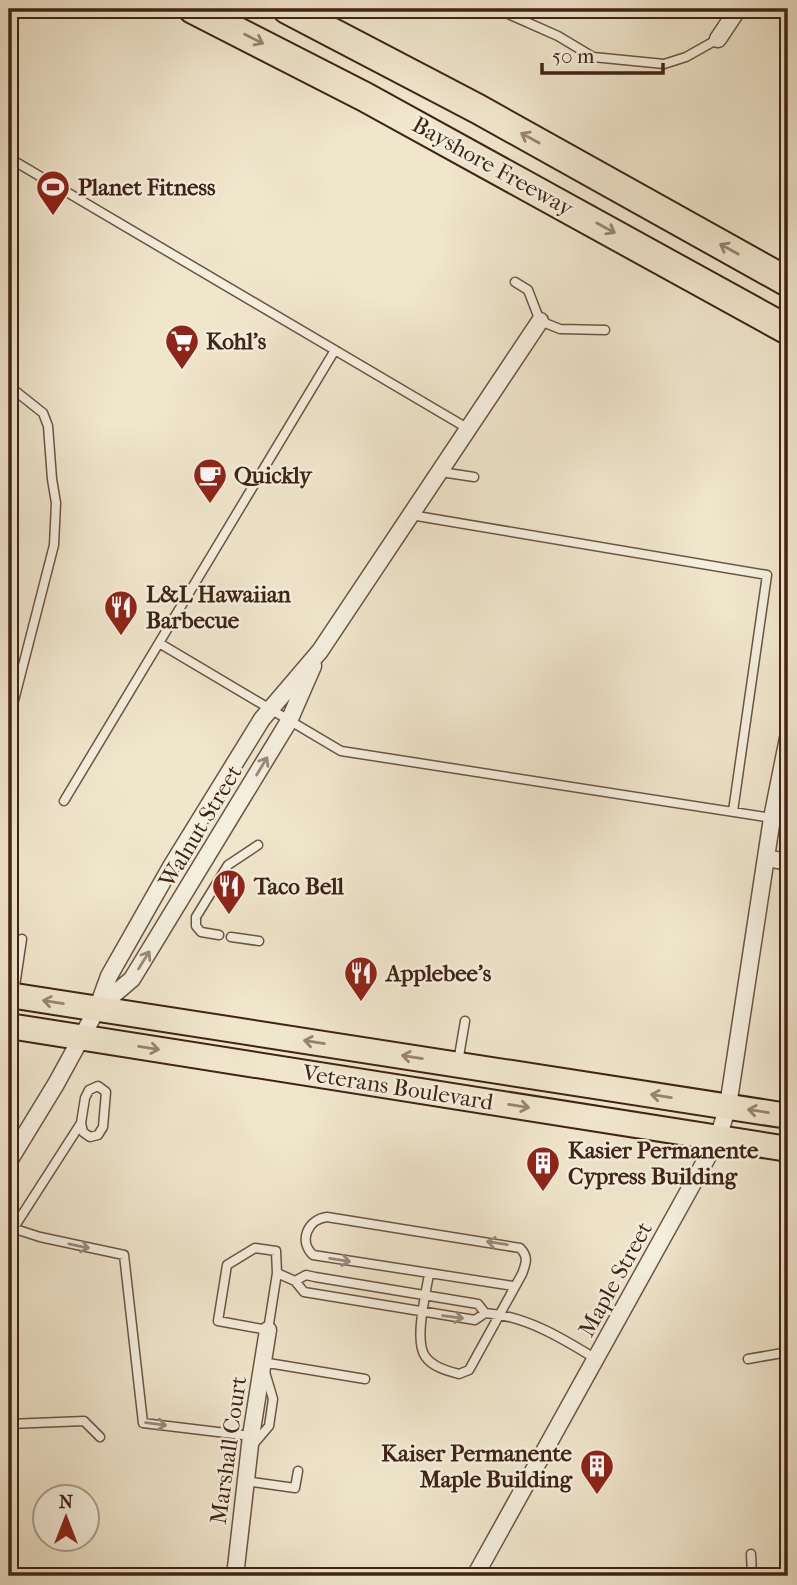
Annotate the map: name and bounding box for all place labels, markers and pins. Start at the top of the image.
sports icon: Planet Fitness [34,168,72,217]
place label: Planet Fitness [78,174,216,201]
supermarket icon: Kohl's [163,322,201,371]
place label: Kohl's [206,328,267,355]
cafe icon: Quickly [191,456,229,505]
place label: Quickly [234,462,313,489]
place label: L&L Hawaiian Barbecue [146,581,292,634]
restaurant icon: L&L Hawaiian Barbecue [102,588,140,637]
restaurant icon: Taco Bell [210,867,248,916]
place label: Taco Bell [253,873,345,900]
restaurant icon: Applebee's [342,954,380,1003]
place label: Applebee's [384,960,492,987]
place label: Kasier Permanente Cypress Building [568,1137,759,1190]
building icon: Kasier Permanente Cypress Building [524,1144,562,1193]
place label: Kaiser Permanente Maple Building [381,1440,573,1493]
building icon: Kaiser Permanente Maple Building [578,1447,616,1496]

